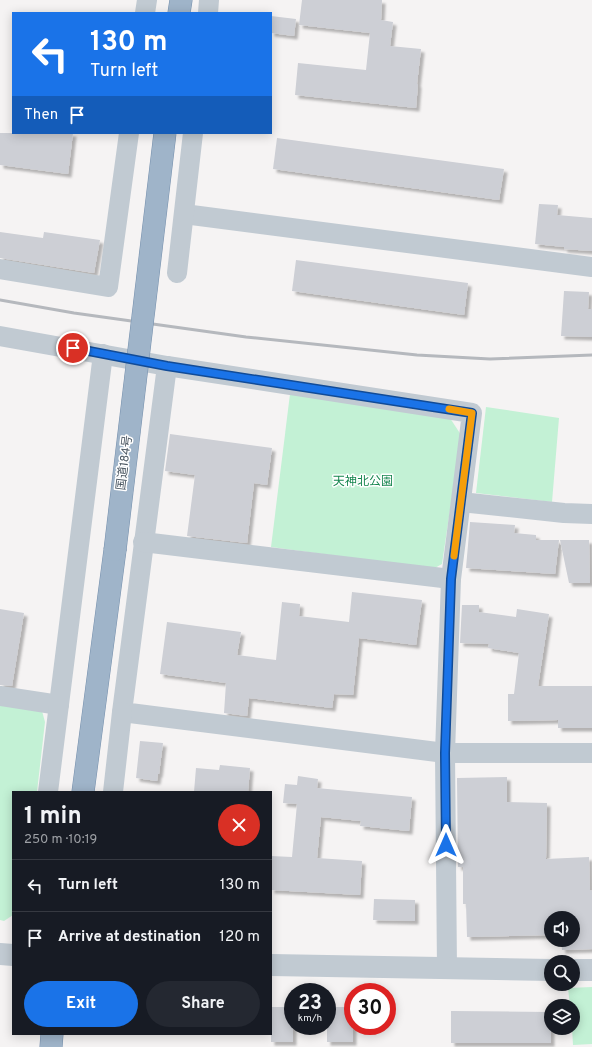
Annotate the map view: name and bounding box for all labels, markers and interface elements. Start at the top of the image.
text: 130 m [90,25,168,61]
icon: left [24,28,76,80]
text: Turn left [90,60,158,83]
icon: arrive [66,104,88,126]
text: Then [24,106,58,125]
pin [56,331,90,365]
icon: arrive [62,337,84,359]
street label: 国道184号 [114,435,136,491]
park label: 天神北公園 [333,474,393,490]
text: 1 min [24,802,82,832]
button: close [218,804,260,846]
position arrow [425,824,467,866]
text: 250 m · 10:19 [24,832,97,848]
icon: left [24,875,46,897]
text: Turn left [58,876,118,895]
text: 130 m [220,876,260,895]
map controls [544,911,580,1035]
button: sound [544,911,580,947]
icon: arrive [24,927,46,949]
text: Arrive at destination [58,928,201,947]
text: 120 m [219,928,260,947]
button: search [544,955,580,991]
button: Exit [24,981,138,1027]
button: Share [146,981,260,1027]
speed limit sign: 30 [344,983,396,1035]
text: 23 [298,991,322,1017]
button: layers [544,999,580,1035]
text: km/h [298,1012,322,1025]

